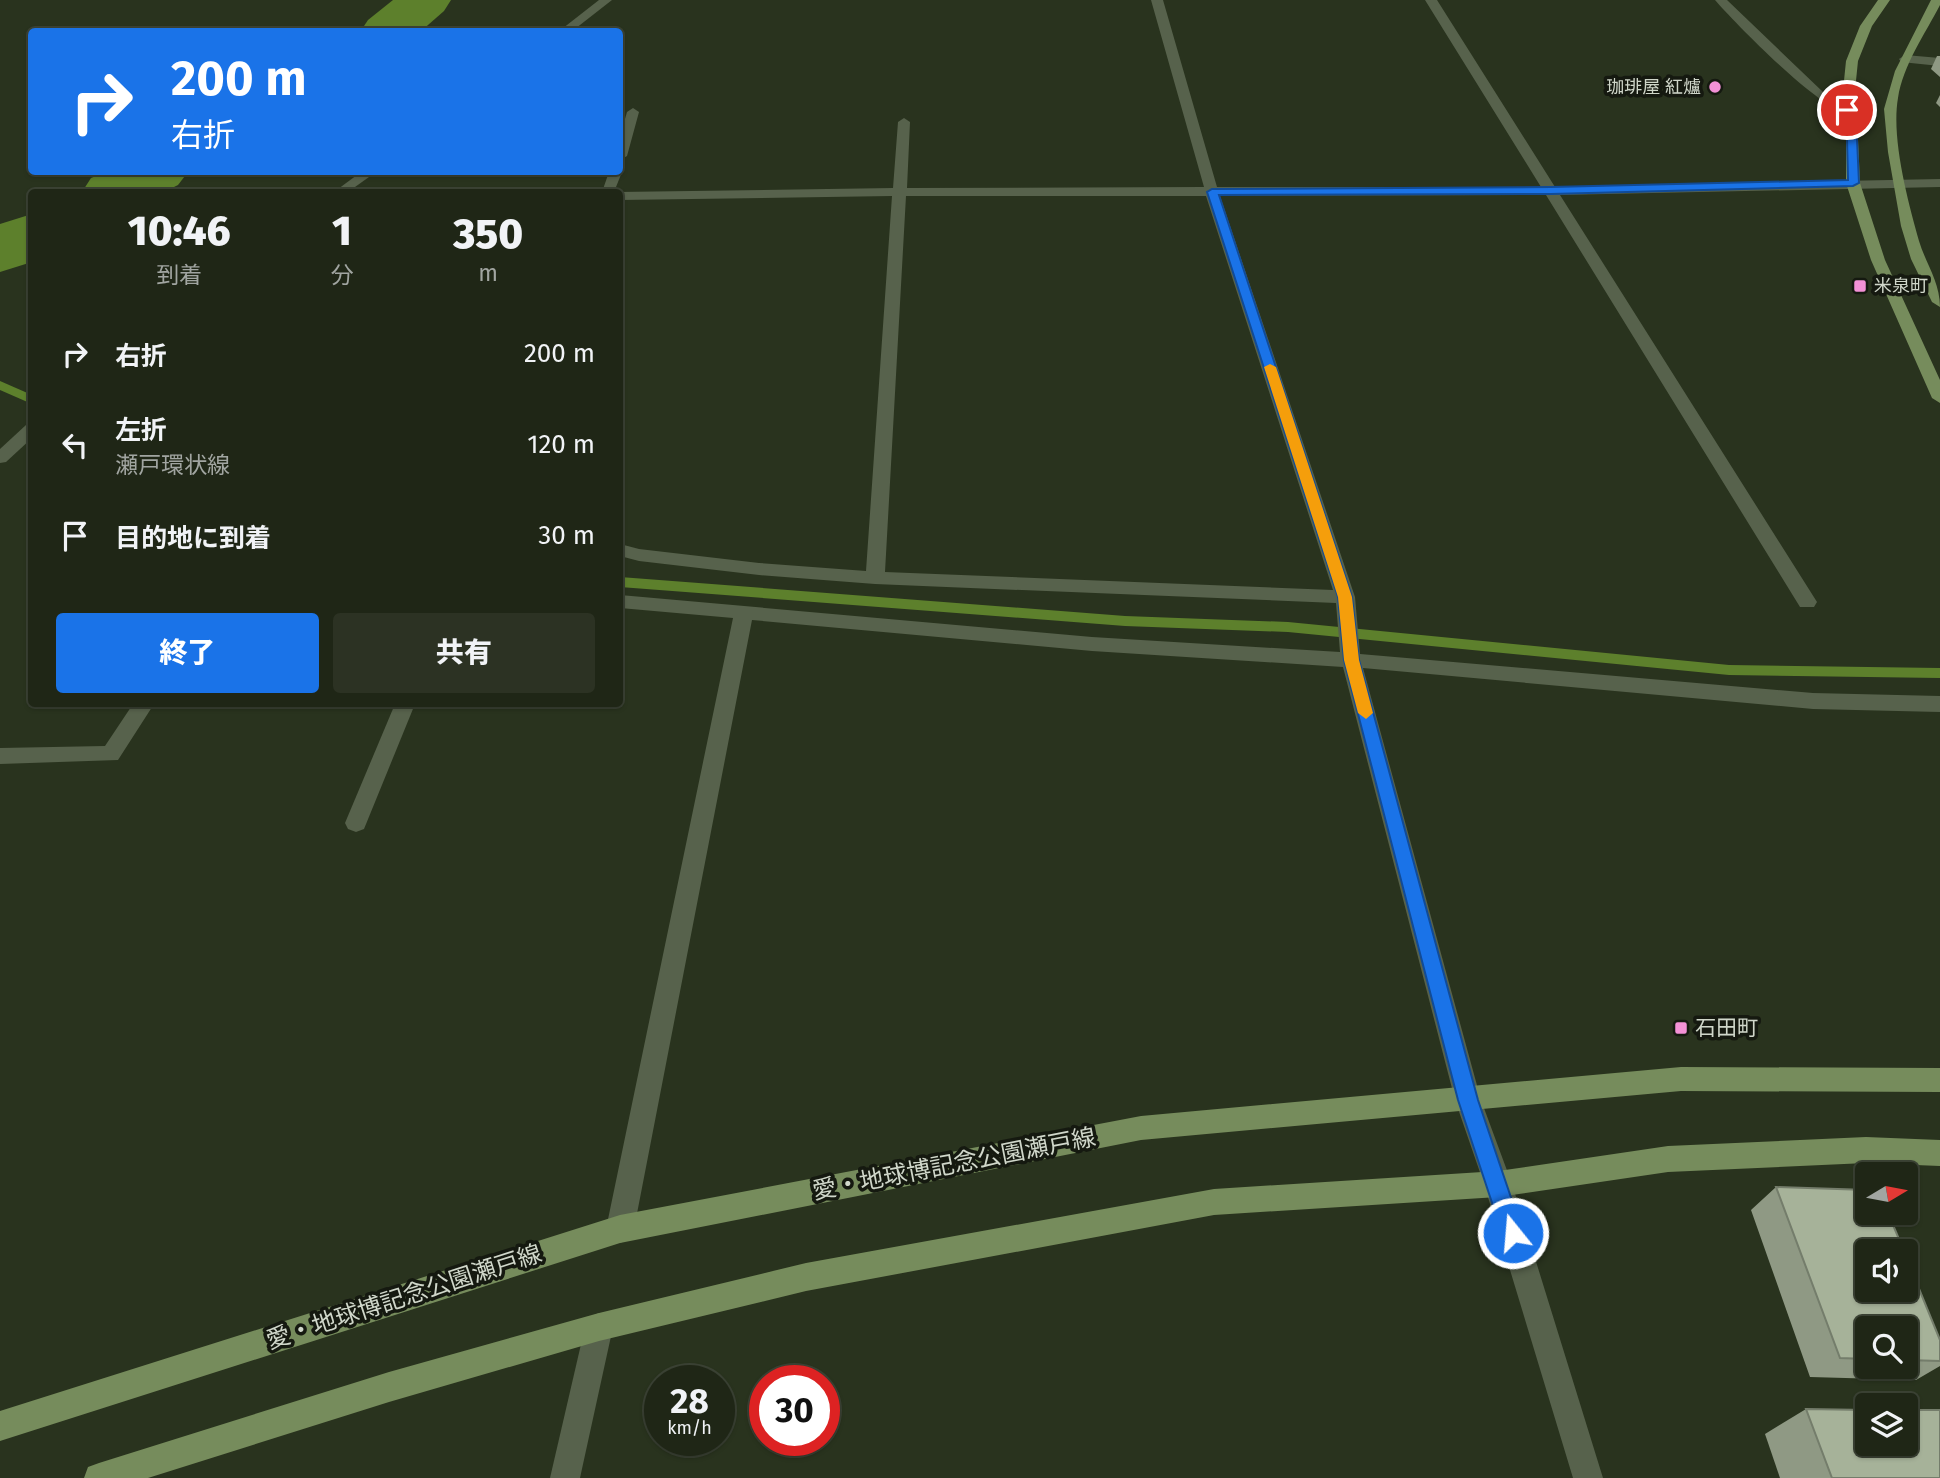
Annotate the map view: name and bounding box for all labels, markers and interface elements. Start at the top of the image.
text: 200 m [171,49,307,108]
icon: right [56,56,147,147]
place label: 珈琲屋 紅爐 [1606,76,1701,98]
marker: 珈琲屋 紅爐 [1707,79,1723,95]
pin [1817,80,1877,140]
icon: arrive [1828,91,1866,129]
text: 右折 [171,116,235,154]
text: 10:46 [128,206,231,256]
text: 1 [332,206,352,256]
text: 350 [453,209,523,259]
text: m [478,259,498,287]
text: 到着 [156,261,202,289]
text: 分 [330,261,353,289]
place label: 米泉町 [1874,275,1928,297]
marker: 米泉町 [1852,278,1868,294]
icon: right [56,335,94,373]
text: 200 m [524,338,595,369]
text: 右折 [115,341,167,372]
text: 左折 [115,415,167,446]
icon: left [56,426,94,464]
text: 120 m [527,429,595,460]
text: 瀬戸環状線 [115,451,230,479]
icon: arrive [56,517,94,555]
text: 30 m [538,520,595,551]
text: 目的地に到着 [115,523,271,554]
button: 終了 [56,613,319,693]
button: 共有 [333,613,595,693]
place label: 石田町 [1695,1015,1758,1041]
marker: 石田町 [1673,1020,1689,1036]
street label: 愛・地球博記念公園瀬戸線 [810,1123,1098,1205]
north arrow [1855,1162,1918,1225]
map controls [1855,1162,1918,1456]
position arrow [1476,1196,1550,1270]
street label: 愛・地球博記念公園瀬戸線 [263,1239,545,1355]
button: sound [1855,1239,1918,1302]
button: search [1855,1316,1918,1379]
speed limit sign: 30 [749,1365,840,1456]
text: 28 [670,1380,709,1422]
button: layers [1855,1393,1918,1456]
text: km/h [667,1417,712,1439]

